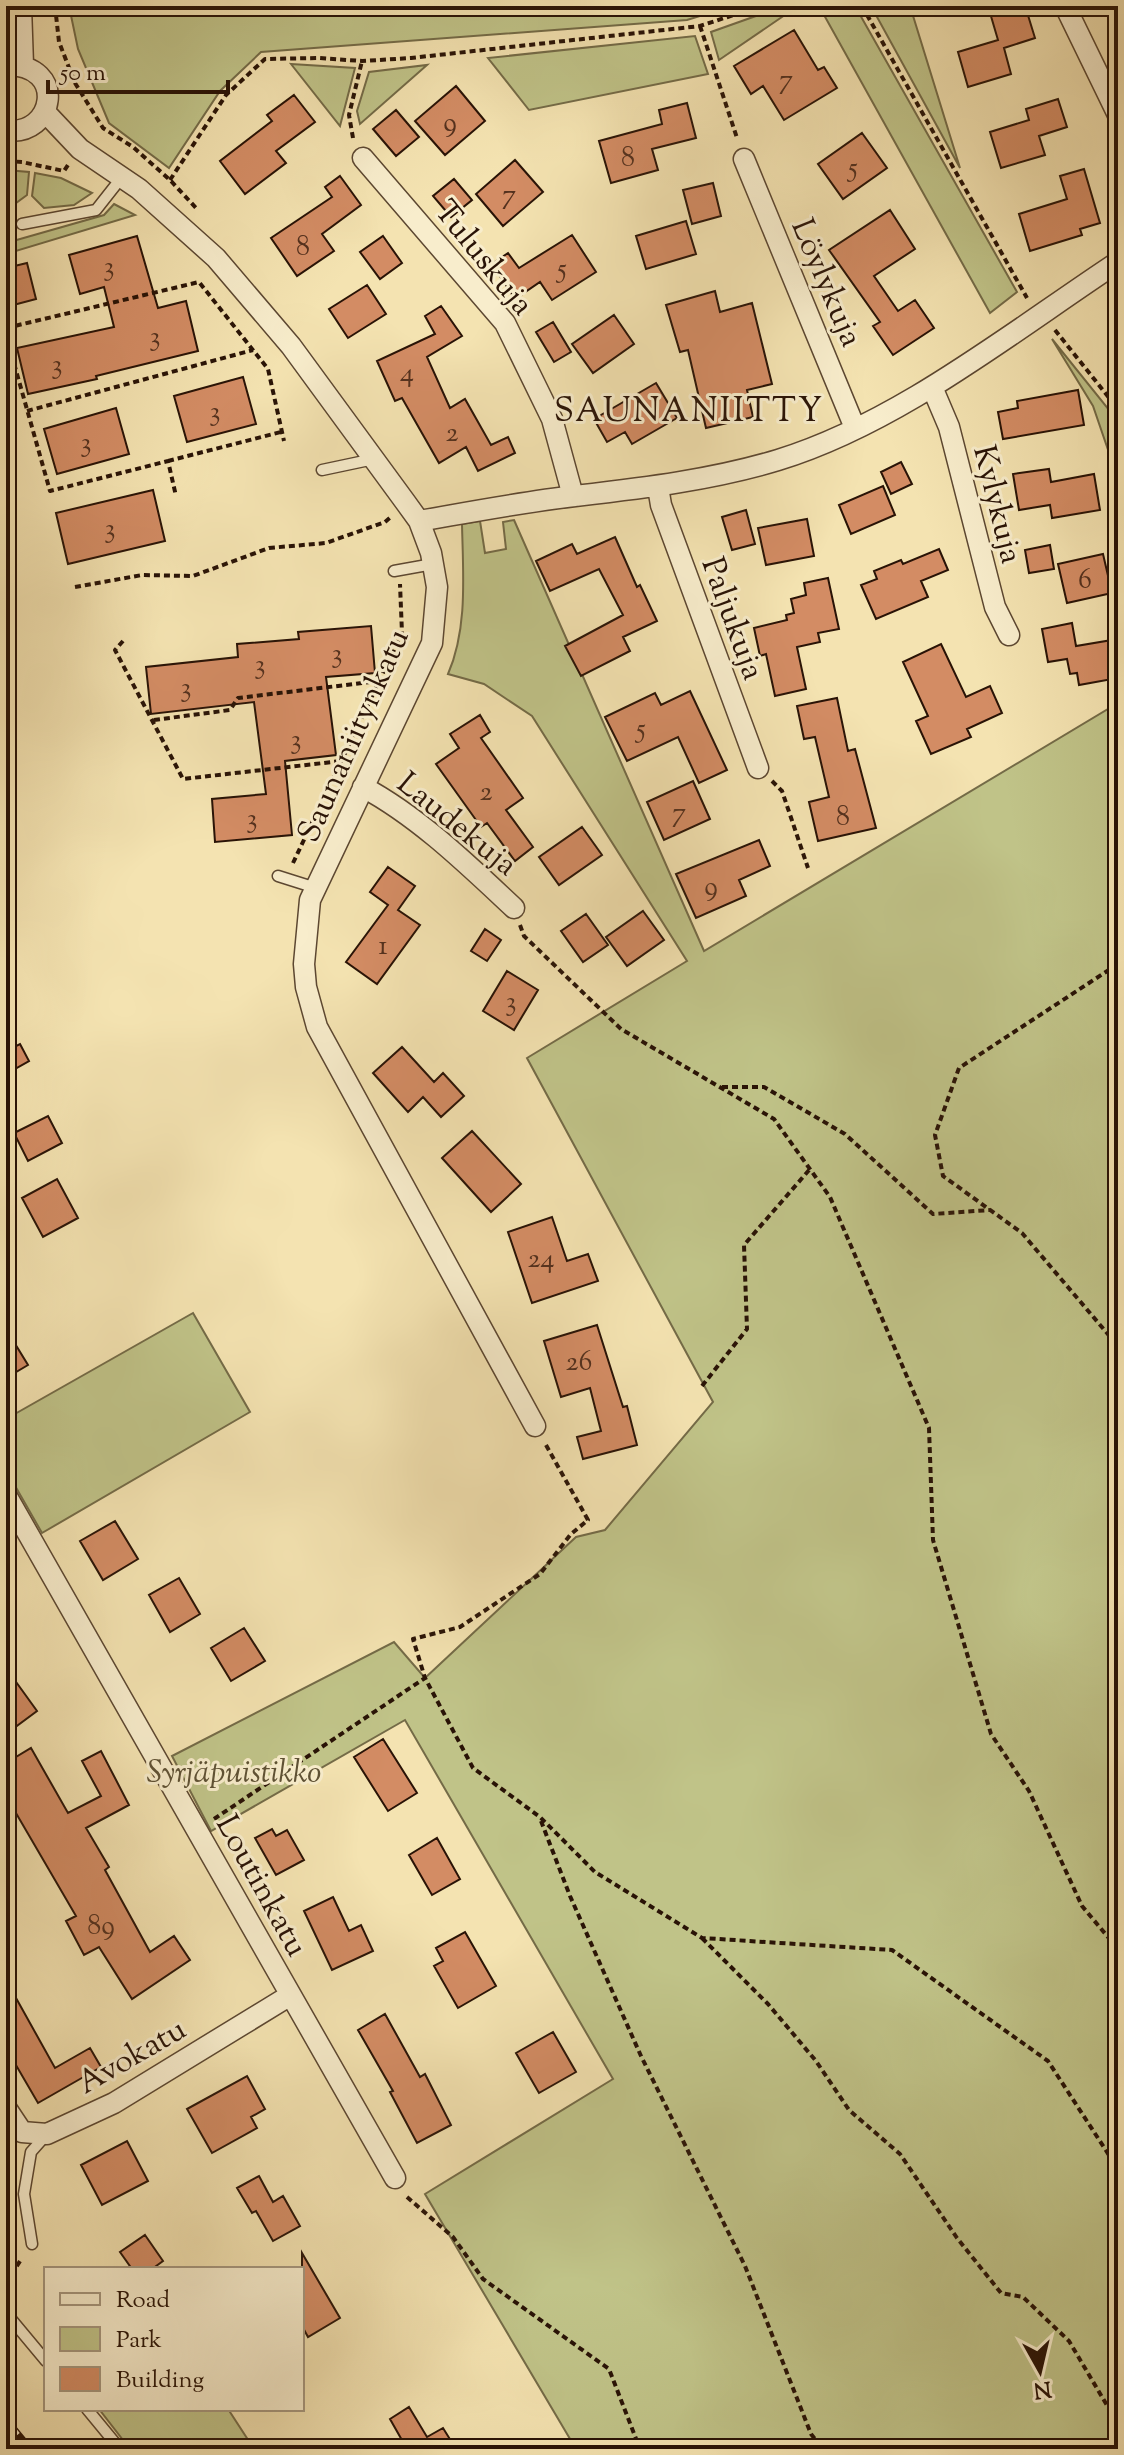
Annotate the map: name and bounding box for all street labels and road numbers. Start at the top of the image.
street label: Tuluskuja [422,191,544,327]
street label: Löylykuja [778,212,873,355]
street label: Kylykuja [959,441,1033,569]
street label: Paljukuja [688,551,775,687]
street label: Saunaniitynkatu [287,622,422,850]
street label: Laudekuja [386,762,527,889]
street label: Loutinkatu [203,1807,318,1966]
street label: Avokatu [70,2008,195,2107]

